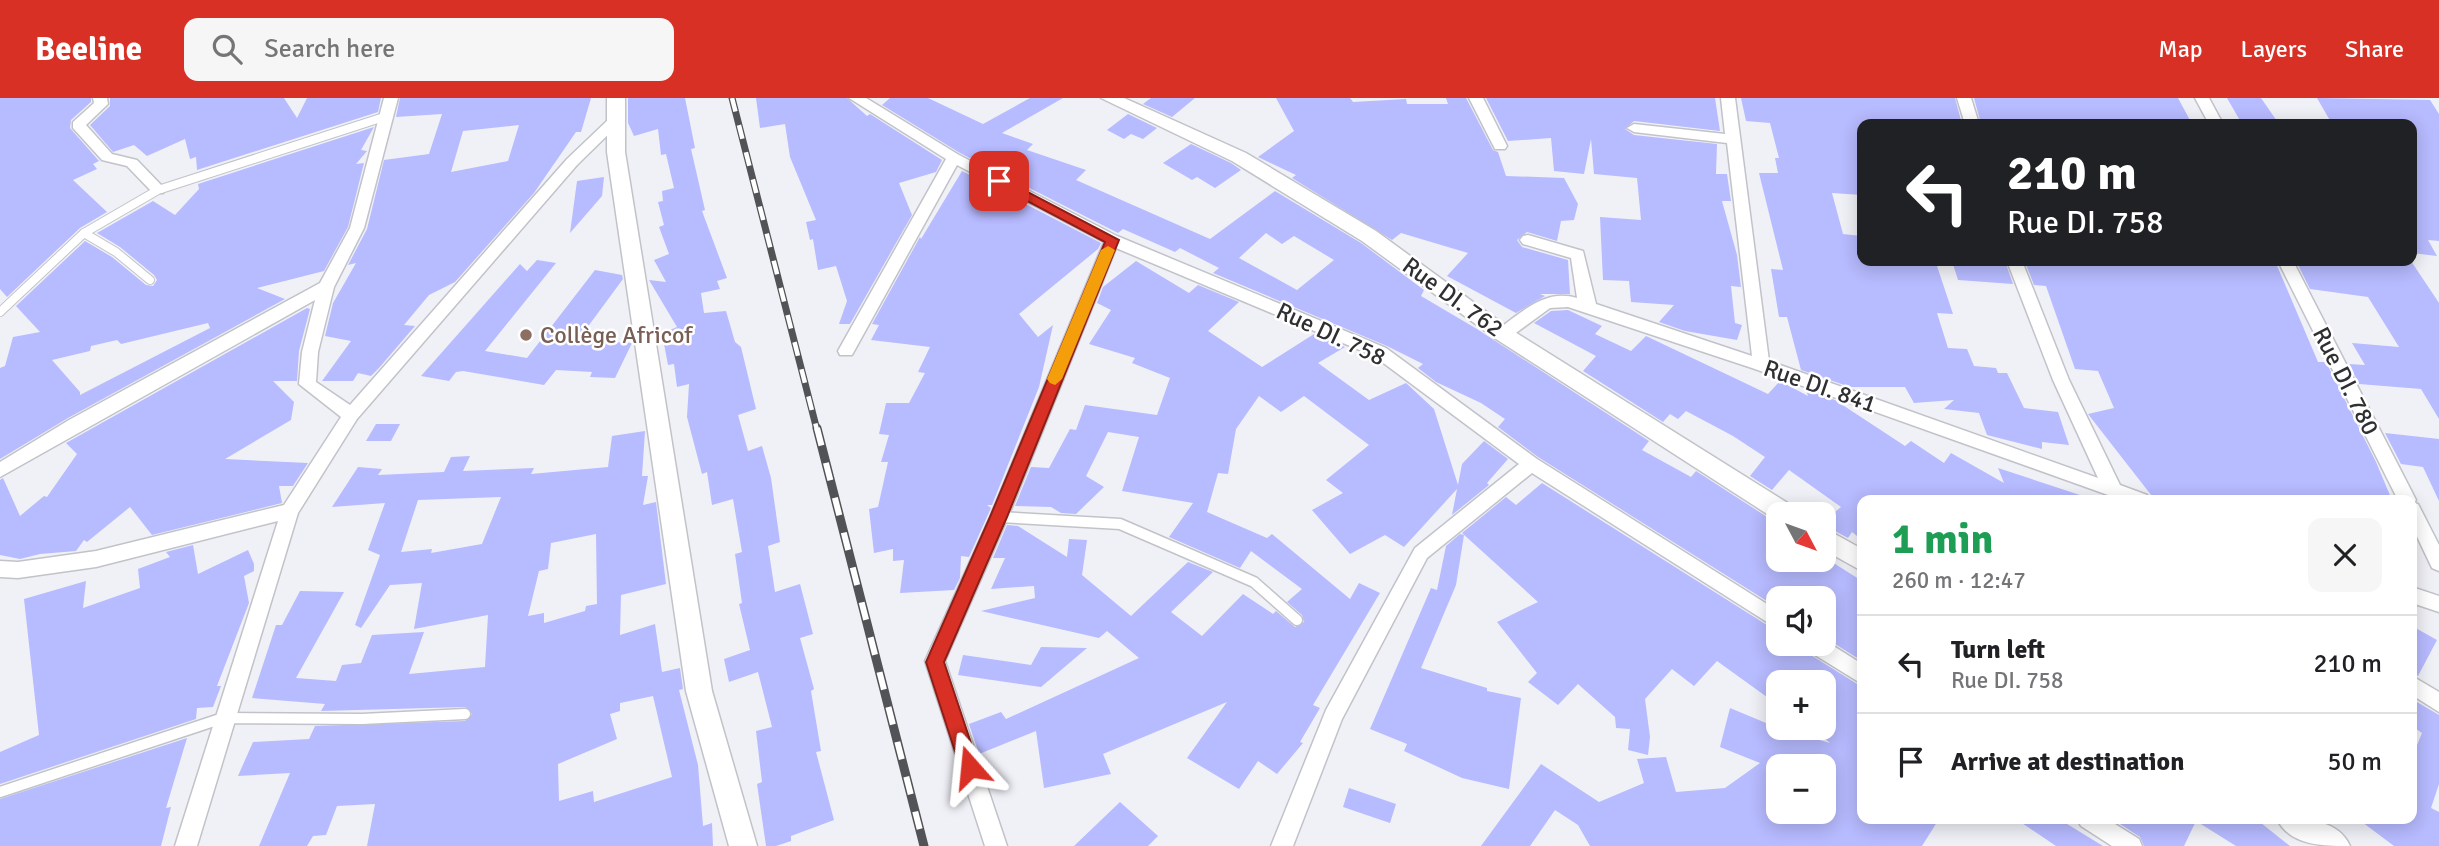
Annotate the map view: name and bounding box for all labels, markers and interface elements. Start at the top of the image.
search box [184,18,674,81]
text: Beeline [35,29,142,70]
icon: search [208,30,246,68]
text: Search here [264,33,395,65]
text: Map [2158,34,2203,64]
text: Layers [2241,34,2307,64]
text: Share [2345,34,2404,64]
text: 210 m [2007,143,2137,203]
icon: left [1892,147,1983,238]
pin [969,151,1029,211]
icon: arrive [980,162,1018,200]
text: Rue DI. 758 [2007,203,2163,242]
street label: Rue DI. 762 [1397,250,1509,344]
street label: Rue DI. 758 [1271,296,1391,372]
place label: Collège Africof [540,320,693,350]
street label: Rue DI. 780 [2306,322,2386,440]
marker: Collège Africof [518,327,534,343]
street label: Rue DI. 841 [1760,353,1880,419]
north arrow [1766,502,1836,572]
map controls [1766,502,1836,824]
text: 1 min [1892,514,1993,565]
button: close [2308,518,2382,592]
text: 260 m · 12:47 [1892,566,2026,595]
button: sound [1766,586,1836,656]
text: Turn left [1951,634,2045,666]
icon: left [1892,645,1930,683]
text: 210 m [2313,648,2382,680]
text: Rue DI. 758 [1951,666,2063,695]
button: + [1766,670,1836,740]
position arrow [933,730,1007,804]
icon: arrive [1892,743,1930,781]
text: Arrive at destination [1951,746,2184,778]
text: 50 m [2327,746,2382,778]
button: − [1766,754,1836,824]

